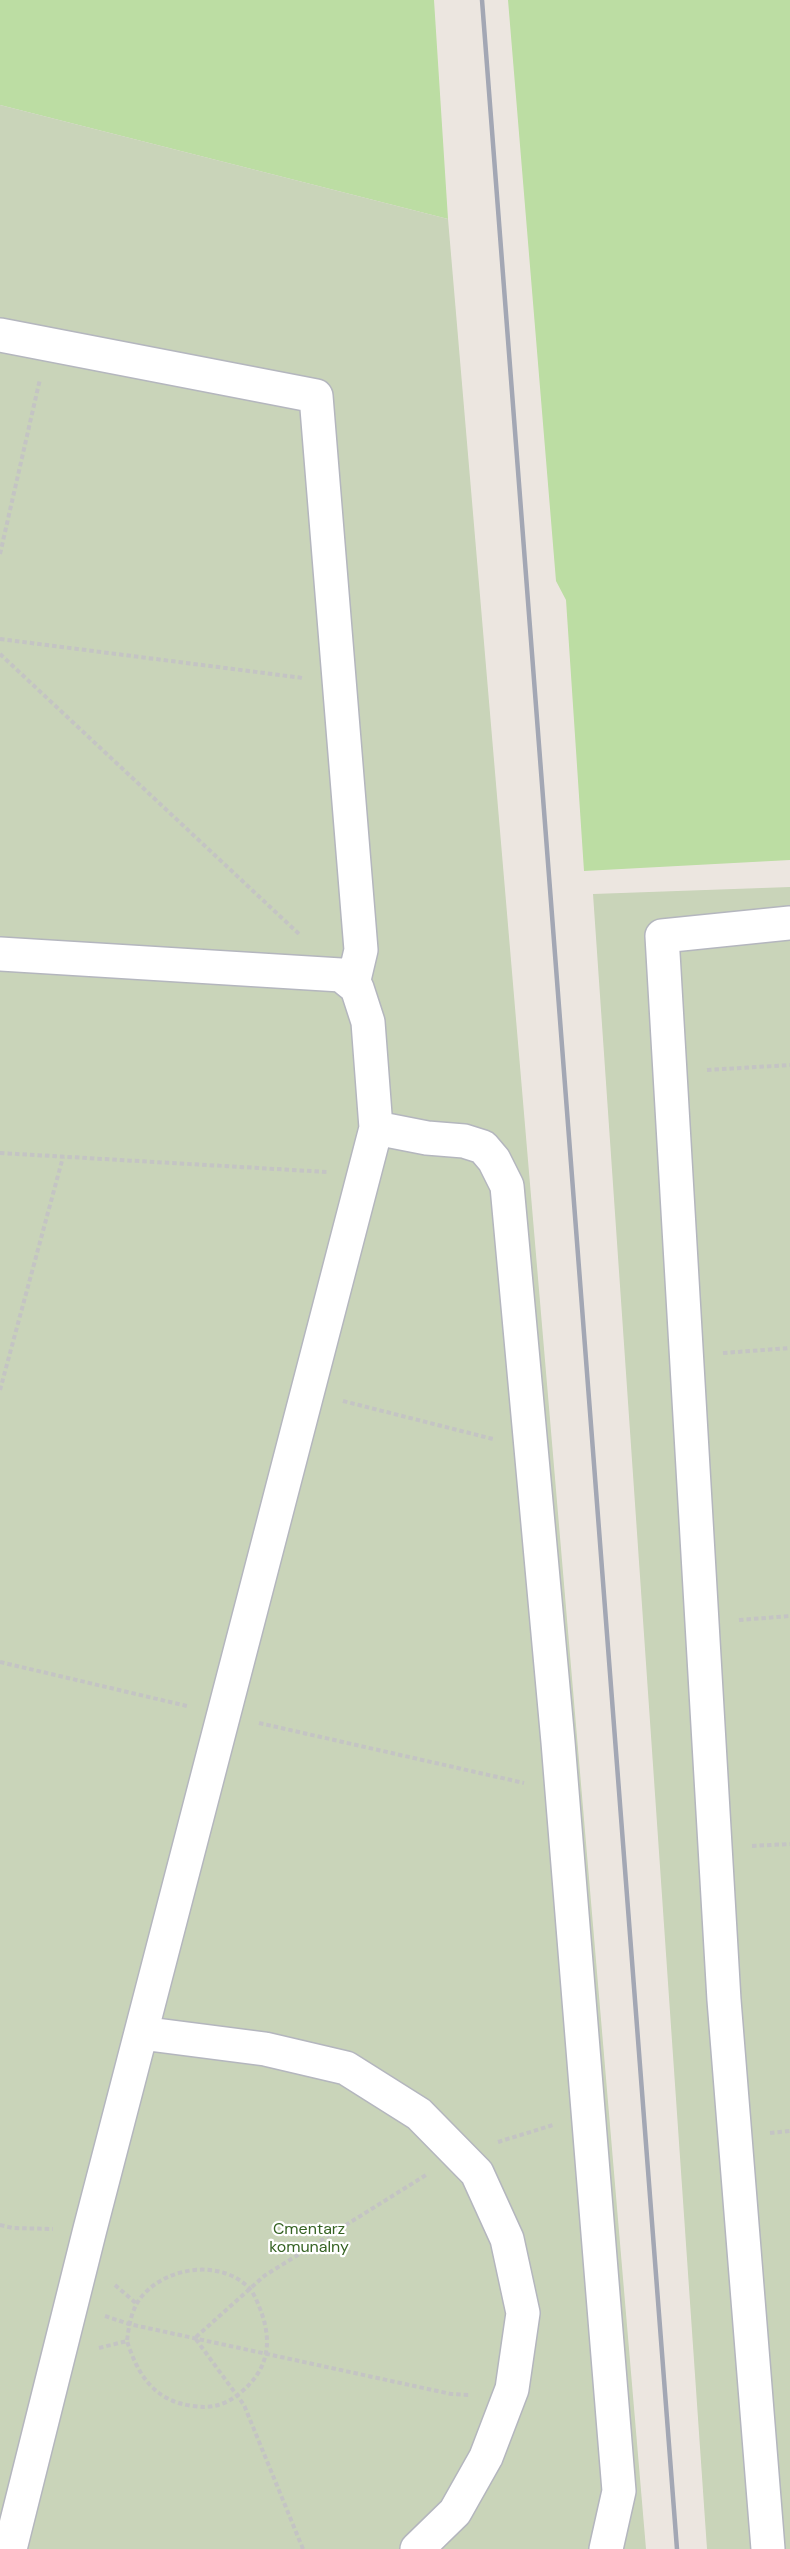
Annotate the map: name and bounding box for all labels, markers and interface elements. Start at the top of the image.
park label: Cmentarz komunalny [269,2220,349,2258]

